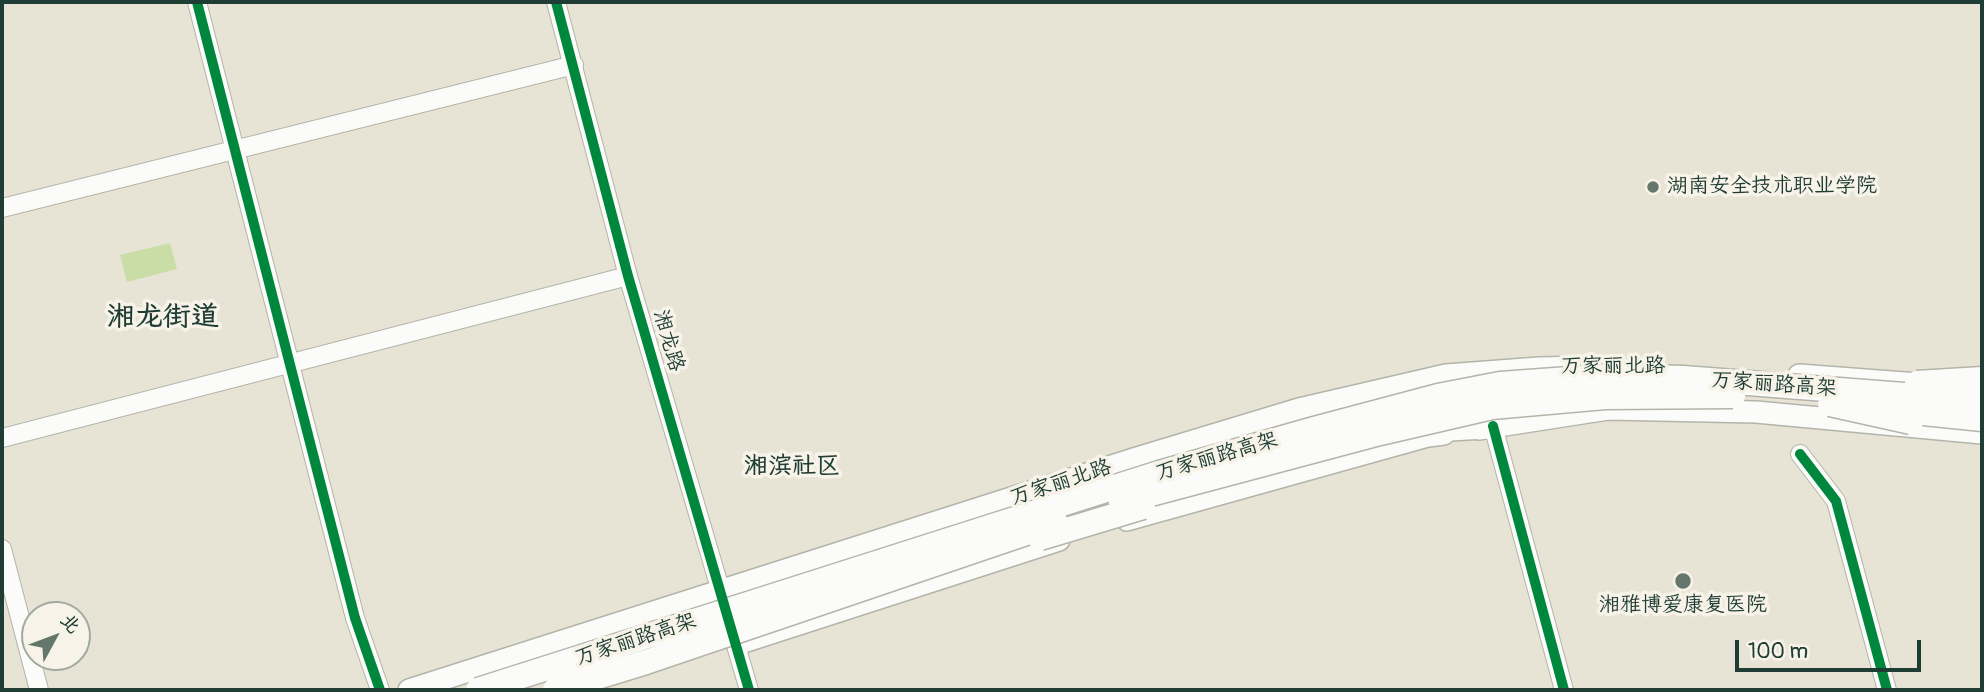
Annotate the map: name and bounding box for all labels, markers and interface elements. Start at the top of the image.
place label: 湖南安全技术职业学院 [1667,174,1877,200]
marker: 湖南安全技术职业学院 [1645,179,1661,195]
district label: 湘龙街道 [107,301,219,335]
street label: 湘龙路 [647,307,689,375]
street label: 万家丽北路 [1561,354,1665,380]
street label: 万家丽路高架 [1710,368,1838,402]
street label: 万家丽路高架 [1153,428,1281,486]
district label: 湘滨社区 [744,453,840,481]
street label: 万家丽北路 [1007,455,1115,511]
marker: 湘雅博爱康复医院 [1673,571,1693,591]
place label: 湘雅博爱康复医院 [1599,593,1767,619]
north arrow [21,601,91,671]
text: 北 [55,608,86,639]
street label: 万家丽路高架 [572,609,700,671]
scale bar [1739,626,1924,670]
text: 100 m [1748,638,1808,665]

